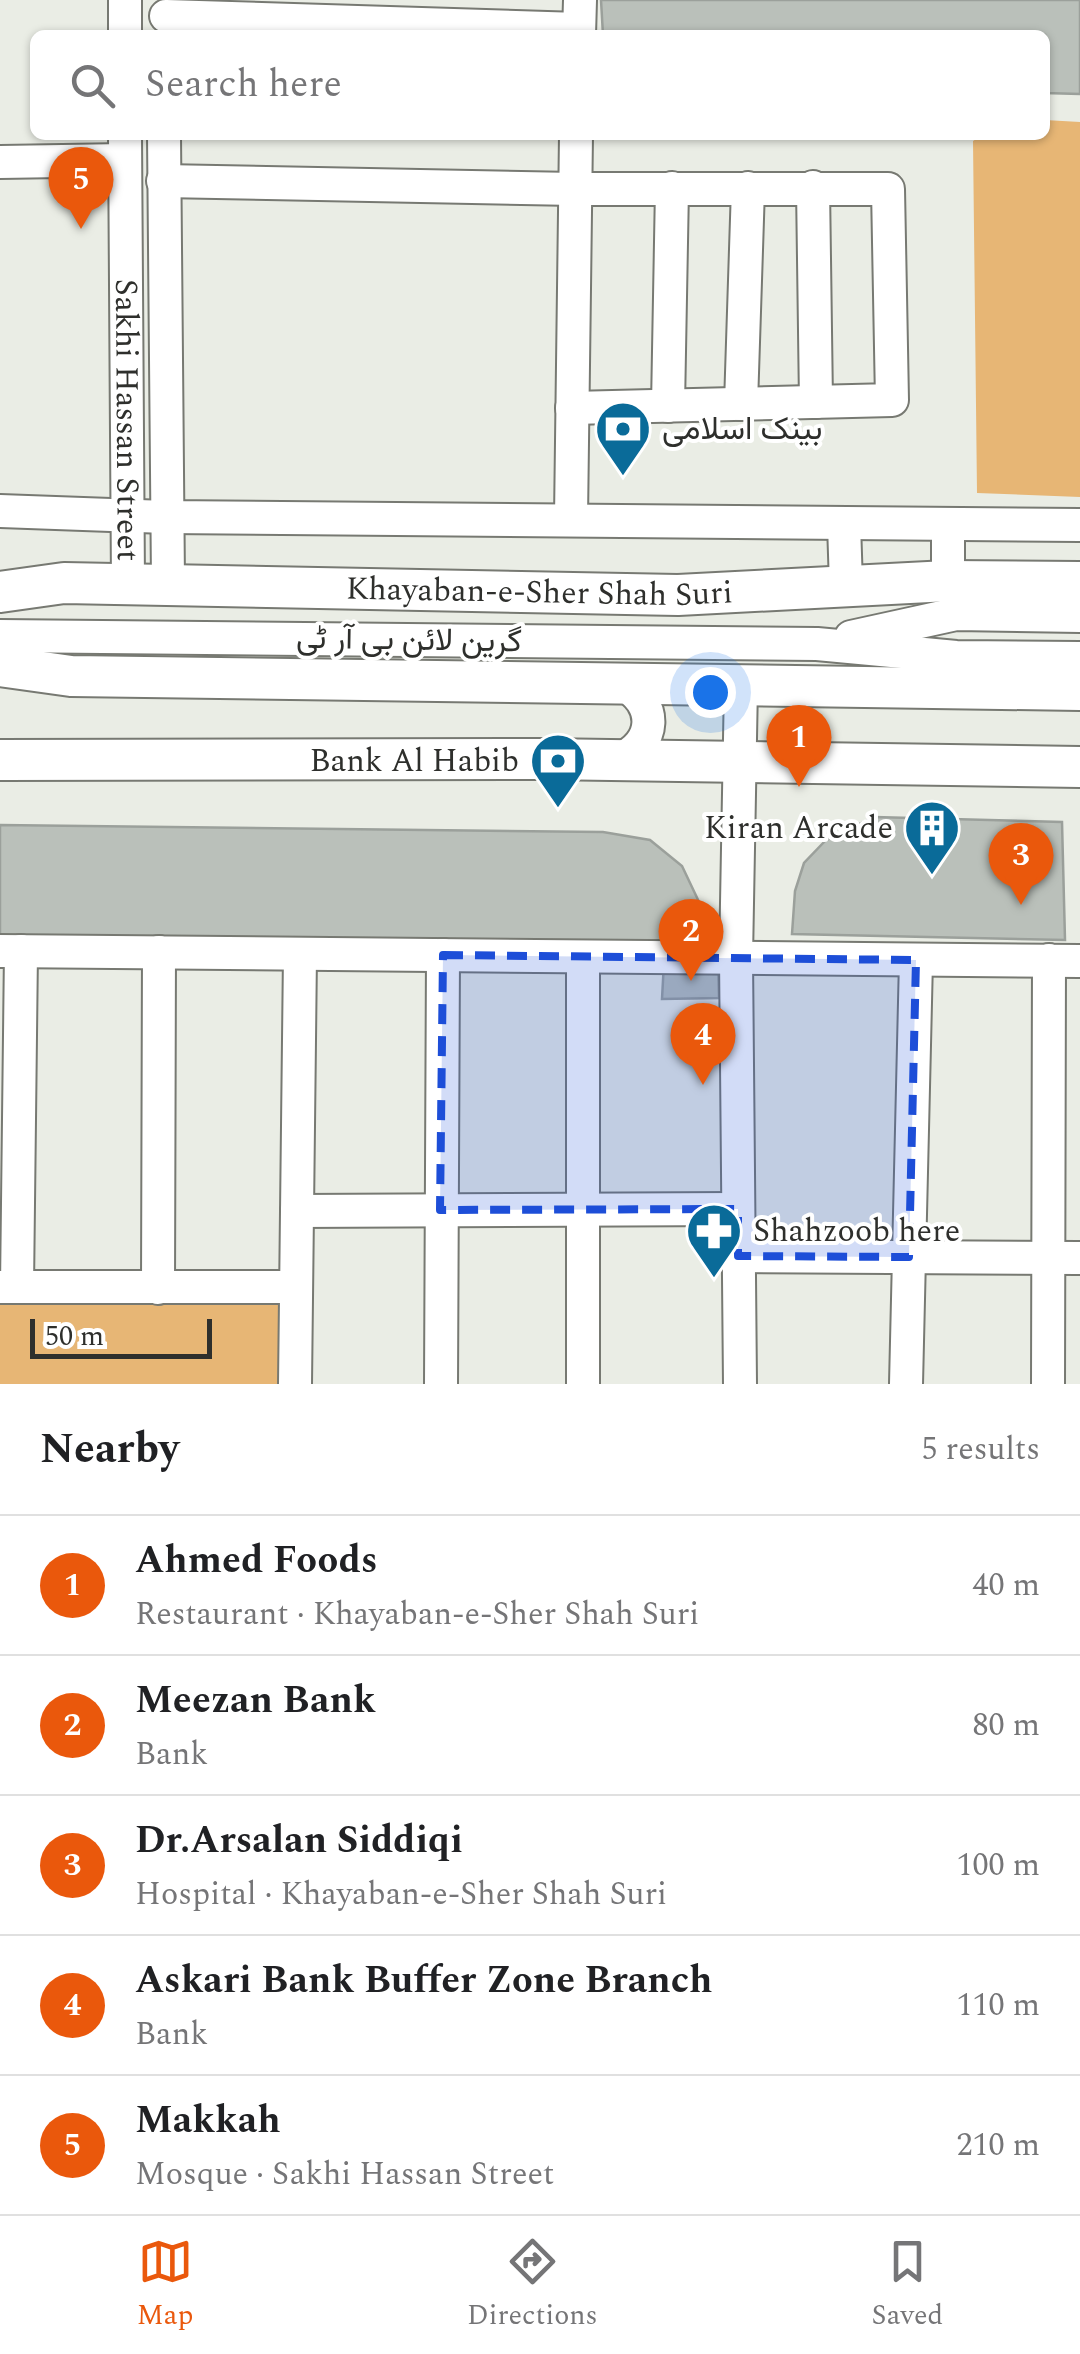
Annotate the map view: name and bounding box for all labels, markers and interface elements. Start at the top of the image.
search box [30,30,1050,140]
text: Search here [145,56,342,114]
icon: search [65,58,120,113]
pin: 5 [48,146,114,229]
street label: Sakhi Hassan Street [101,279,152,561]
bank icon: بینک اسلامی [593,399,653,478]
place label: بینک اسلامی [662,405,822,454]
street label: Khayaban-e-Sher Shah Suri [345,564,734,620]
street label: گرین لائن بی آر ٹی [296,614,522,666]
your location [685,667,736,718]
pin: 1 [766,704,832,787]
bank icon: Bank Al Habib [528,731,588,810]
place label: Bank Al Habib [309,737,519,786]
building icon: Kiran Arcade [902,798,962,877]
place label: Kiran Arcade [704,804,893,853]
pin: 3 [988,822,1054,905]
pin: 2 [658,898,724,981]
pin: 4 [670,1002,736,1085]
pharmacy icon: Shahzoob here [684,1201,744,1280]
place label: Shahzoob here [753,1207,960,1256]
scale bar [30,1314,212,1358]
text: 50 m [45,1315,104,1358]
text: Nearby [40,1418,179,1481]
text: 5 results [921,1425,1040,1474]
text: Ahmed Foods [135,1532,378,1590]
text: 1 [64,1561,81,1610]
text: 40 m [972,1561,1040,1610]
text: Restaurant · Khayaban-e-Sher Shah Suri [135,1590,699,1639]
text: Meezan Bank [135,1672,376,1730]
text: 2 [64,1701,81,1750]
text: 80 m [972,1701,1040,1750]
text: Bank [135,1730,208,1779]
text: Dr.Arsalan Siddiqi [135,1812,463,1870]
text: 3 [64,1841,81,1890]
text: 100 m [956,1841,1040,1890]
text: Hospital · Khayaban-e-Sher Shah Suri [135,1870,667,1919]
text: Askari Bank Buffer Zone Branch [135,1952,712,2010]
text: 4 [64,1981,81,2030]
text: 110 m [956,1981,1040,2030]
text: Bank [135,2010,208,2059]
text: Makkah [135,2092,281,2150]
text: 5 [64,2121,81,2170]
text: 210 m [956,2121,1040,2170]
text: Mosque · Sakhi Hassan Street [135,2150,554,2199]
tab: Map [137,2234,193,2337]
tab: Directions [467,2234,598,2337]
tab: Saved [871,2234,943,2337]

